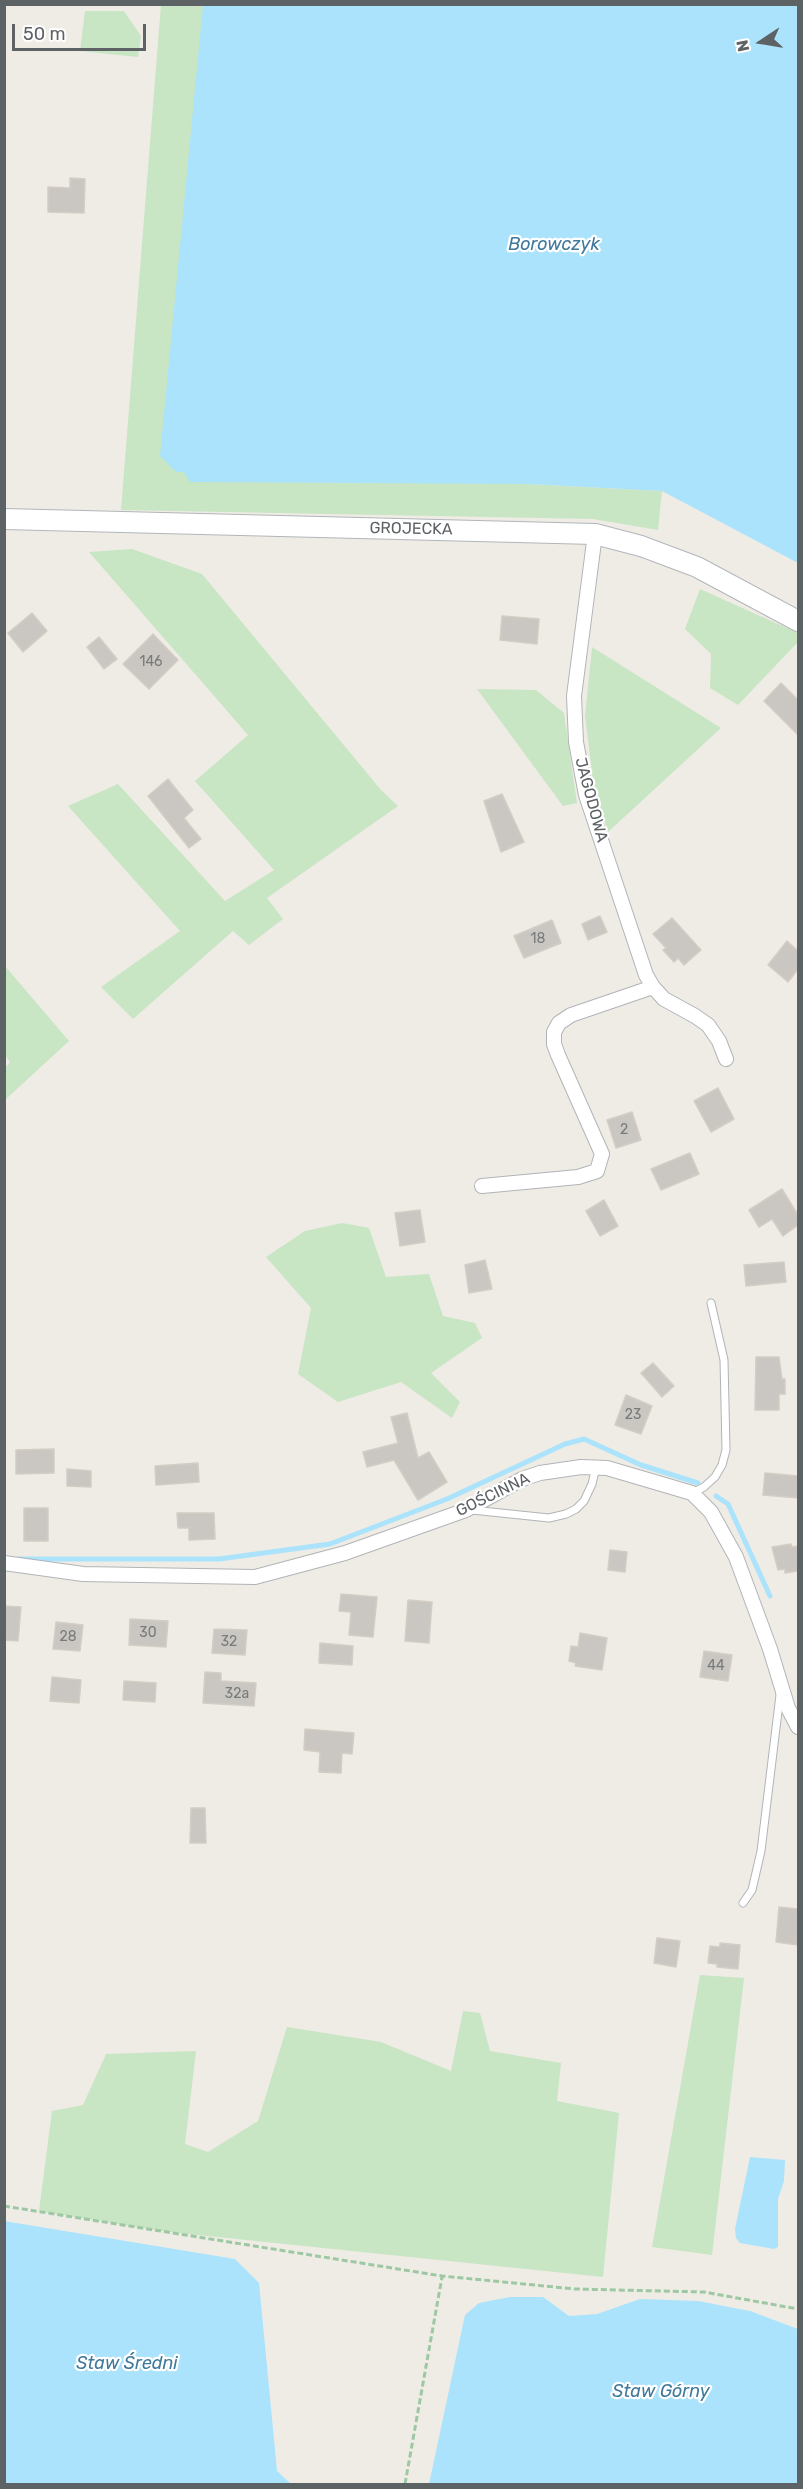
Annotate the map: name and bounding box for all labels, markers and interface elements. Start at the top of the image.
scale bar [15,12,148,50]
north arrow [731,12,791,72]
text: 50 m [23,23,66,45]
text: N [732,38,753,53]
water label: Borowczyk [508,234,600,256]
street label: GROJECKA [369,519,453,539]
house number: 146 [139,654,163,670]
street label: JAGODOWA [570,755,612,845]
house number: 18 [531,931,545,947]
house number: 2 [620,1122,628,1138]
house number: 23 [625,1407,641,1423]
street label: GOŚCINNA [453,1469,533,1521]
house number: 30 [139,1625,157,1641]
house number: 28 [59,1629,77,1645]
house number: 32 [221,1634,237,1650]
house number: 44 [707,1658,725,1674]
house number: 32a [225,1686,249,1702]
water label: Staw Średni [76,2353,178,2375]
water label: Staw Górny [612,2381,710,2403]

